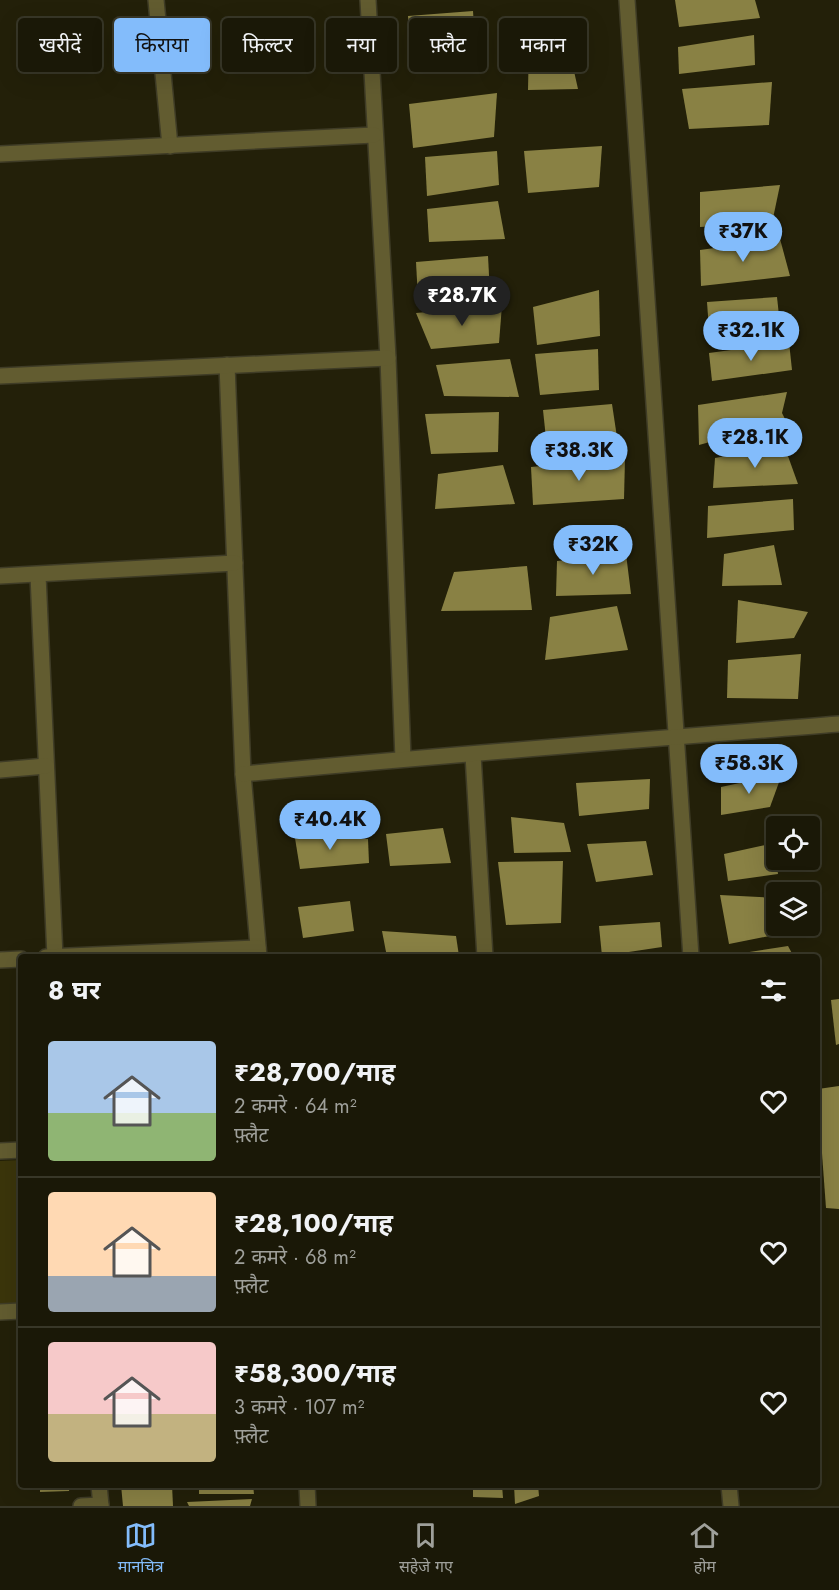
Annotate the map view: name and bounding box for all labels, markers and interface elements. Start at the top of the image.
chip: खरीदें [18,18,102,72]
chip: किराया [114,18,210,72]
chip: फ़िल्टर [222,18,314,72]
chip: नया [326,18,397,72]
chip: फ़्लैट [409,18,487,72]
chip: मकान [499,18,587,72]
pin: ₹37K [707,212,779,263]
text: ₹37K [718,217,768,246]
pin: ₹28.7K [413,276,511,327]
text: ₹28.7K [427,281,497,310]
pin: ₹32.1K [702,311,800,362]
text: ₹32.1K [717,316,785,345]
pin: ₹28.1K [706,418,804,469]
text: ₹28.1K [721,423,789,452]
pin: ₹38.3K [530,431,628,482]
text: ₹38.3K [545,436,613,465]
pin: ₹32K [557,525,629,576]
text: ₹32K [568,530,618,559]
pin: ₹58.3K [700,744,798,795]
text: ₹58.3K [714,749,784,778]
pin: ₹40.4K [281,800,379,851]
text: ₹40.4K [293,805,367,834]
map controls [766,816,820,936]
button: locate [766,816,820,870]
button: layers [766,882,820,936]
text: 8 घर [48,971,100,1009]
icon: filters [757,974,790,1007]
text: ₹28,700/माह [234,1053,396,1091]
icon: home [96,1065,168,1137]
icon: heart [757,1085,790,1118]
text: 2 कमरे · 64 m² [234,1092,357,1121]
text: फ़्लैट [234,1121,269,1150]
text: ₹28,100/माह [234,1204,393,1242]
icon: home [96,1216,168,1288]
icon: heart [757,1236,790,1269]
text: 2 कमरे · 68 m² [234,1243,356,1272]
text: फ़्लैट [234,1272,269,1301]
text: ₹58,300/माह [234,1354,396,1392]
icon: home [96,1366,168,1438]
icon: heart [757,1386,790,1419]
text: 3 कमरे · 107 m² [234,1393,364,1422]
text: फ़्लैट [234,1422,269,1451]
tab: मानचित्र [118,1519,163,1579]
tab: सहेजे गए [399,1519,453,1579]
tab: होम [688,1519,721,1579]

